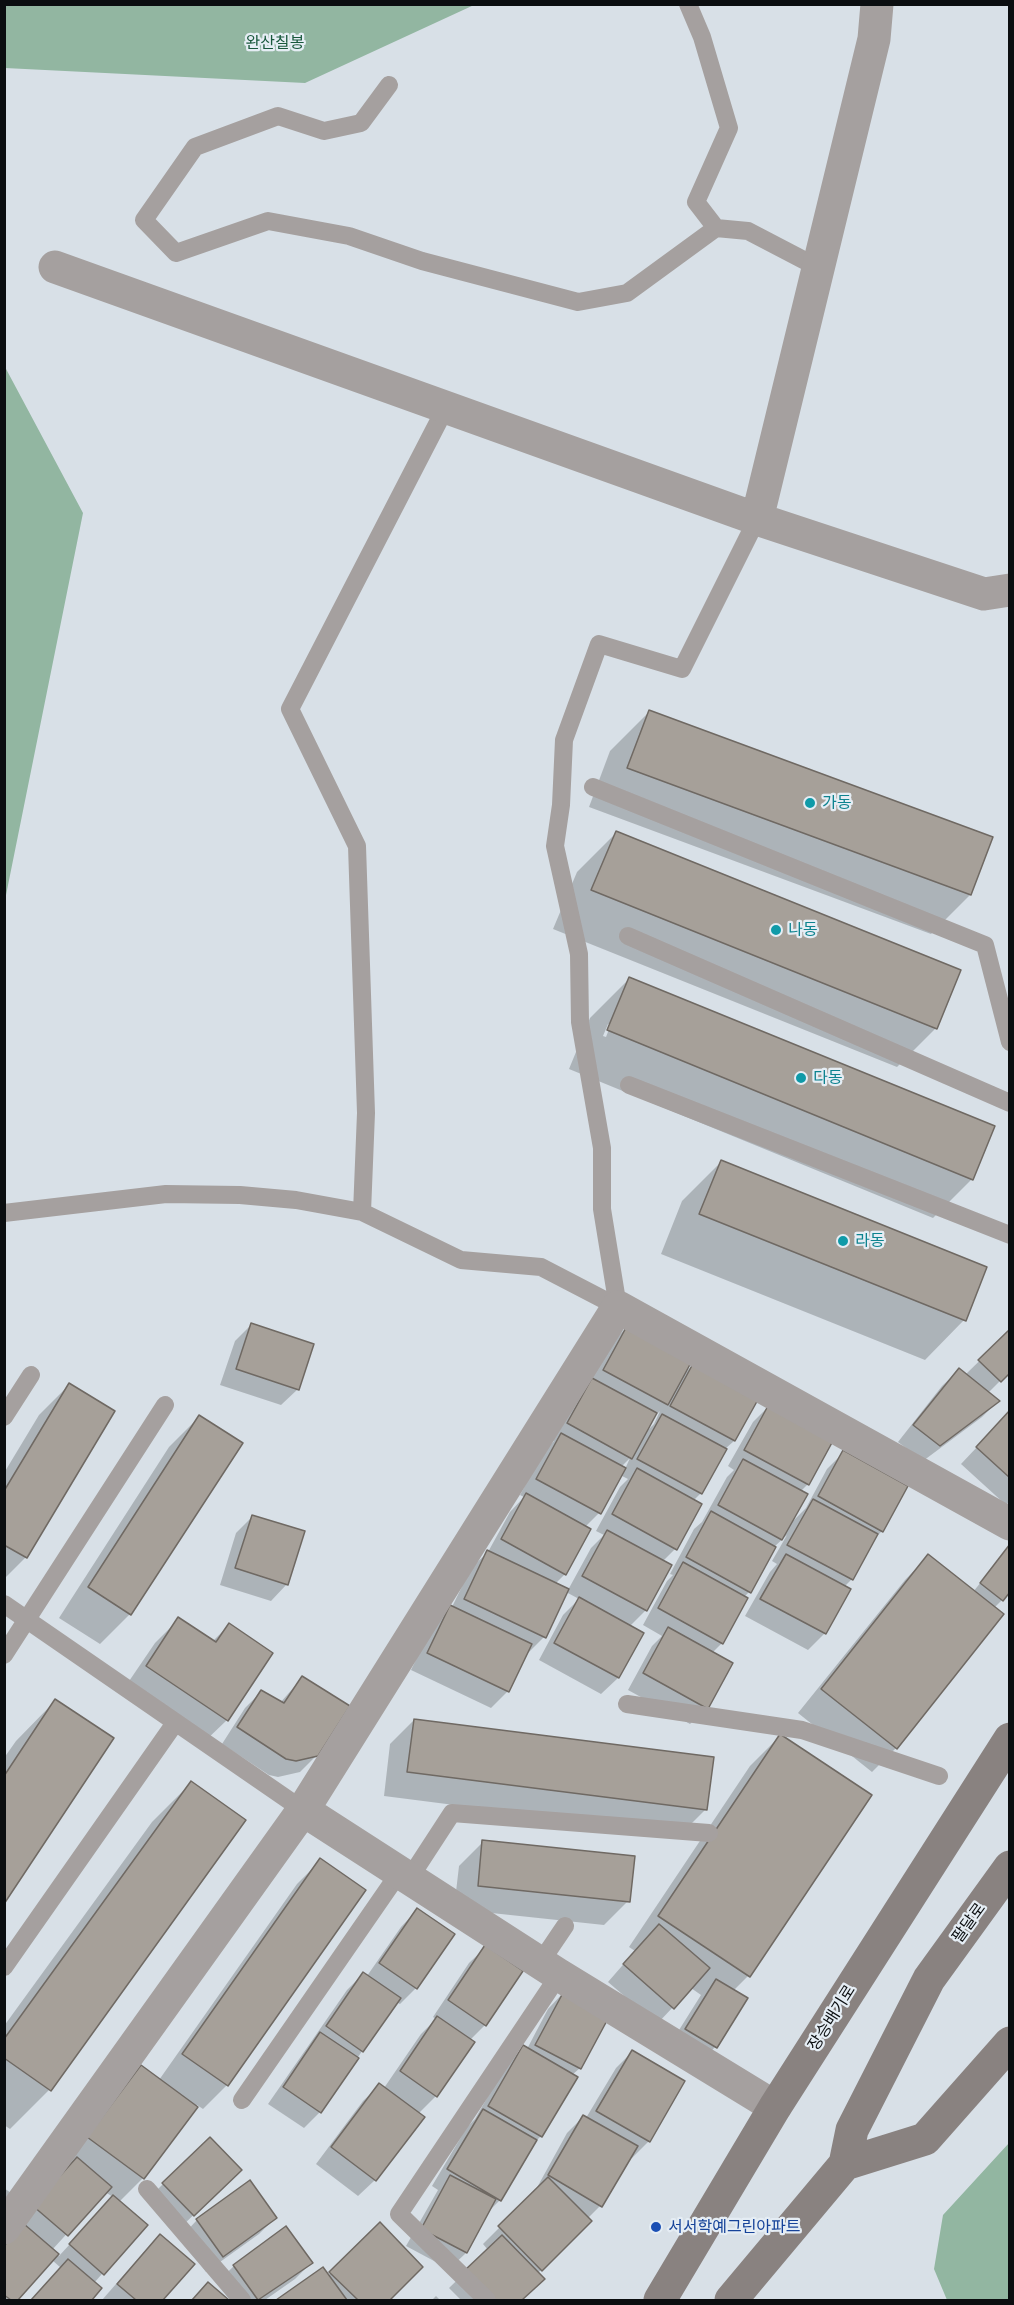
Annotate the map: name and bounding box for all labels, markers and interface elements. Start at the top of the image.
park label: 완산칠봉 [246,33,304,53]
place label: 가동 [822,793,851,813]
marker: 가동 [803,796,817,810]
place label: 나동 [788,920,817,940]
marker: 나동 [769,923,783,937]
place label: 다동 [813,1068,842,1088]
marker: 다동 [794,1071,808,1085]
place label: 라동 [855,1231,884,1251]
marker: 라동 [836,1234,850,1248]
street label: 팔달로 [948,1899,990,1947]
street label: 장승배기로 [804,1982,860,2054]
place label: 서서학예그린아파트 [668,2217,800,2237]
marker: 서서학예그린아파트 [649,2220,663,2234]

